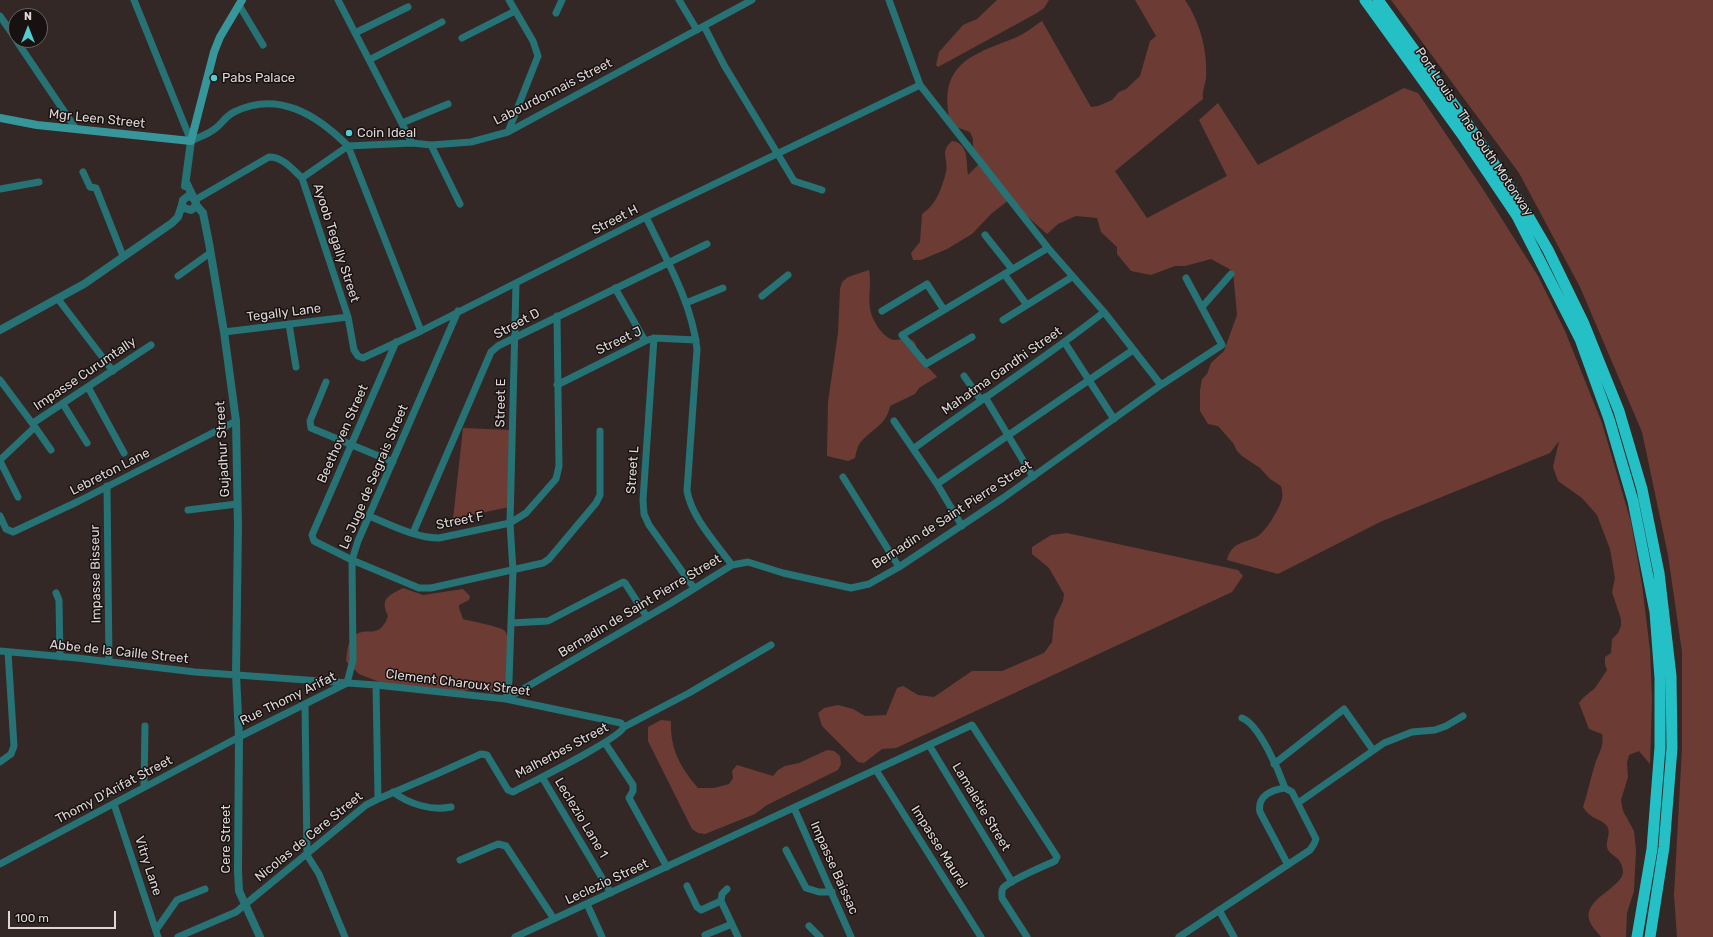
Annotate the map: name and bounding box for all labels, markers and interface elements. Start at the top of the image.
north arrow [8,8,48,48]
text: N [24,10,32,23]
street label: Port Louis – The South Motorway [1412,45,1536,219]
street label: Labourdonnais Street [491,55,615,129]
place label: Pabs Palace [222,70,295,86]
marker: Pabs Palace [209,73,219,83]
street label: Mgr Leen Street [48,106,146,132]
place label: Coin Ideal [357,125,416,141]
marker: Coin Ideal [344,128,354,138]
street label: Ayoob Tegally Street [309,182,363,304]
street label: Street H [589,202,641,238]
street label: Tegally Lane [246,301,322,325]
street label: Street D [491,305,543,343]
street label: Street J [593,324,645,358]
street label: Mahatma Gandhi Street [939,324,1065,418]
street label: Impasse Curumtally [31,334,139,414]
street label: Street E [493,379,509,427]
street label: Beethoven Street [314,382,372,486]
street label: Gujadhur Street [213,400,233,498]
street label: Le Juge de Segrais Street [336,402,412,552]
street label: Lebreton Lane [67,445,153,499]
street label: Street L [624,445,642,495]
street label: Bernadin de Saint Pierre Street [869,457,1035,573]
street label: Street F [435,509,485,533]
street label: Impasse Bisseur [87,524,105,624]
street label: Bernadin de Saint Pierre Street [556,551,724,661]
street label: Abbe de la Caille Street [49,637,189,667]
street label: Clement Charoux Street [385,666,531,700]
street label: Rue Thomy Arifat [237,669,339,729]
street label: Malherbes Street [513,720,611,782]
street label: Thomy D'Arifat Street [53,753,175,827]
street label: Lamaletie Street [949,760,1013,854]
street label: Leclezio Lane 1 [551,775,611,861]
street label: Nicolas de Cere Street [252,789,366,885]
street label: Impasse Maurel [907,803,971,891]
street label: Cere Street [218,805,234,873]
street label: Impasse Baissac [806,819,862,917]
street label: Vitry Lane [131,834,165,898]
street label: Leclezio Street [563,856,651,908]
scale bar [10,903,118,929]
text: 100 m [15,911,49,925]

